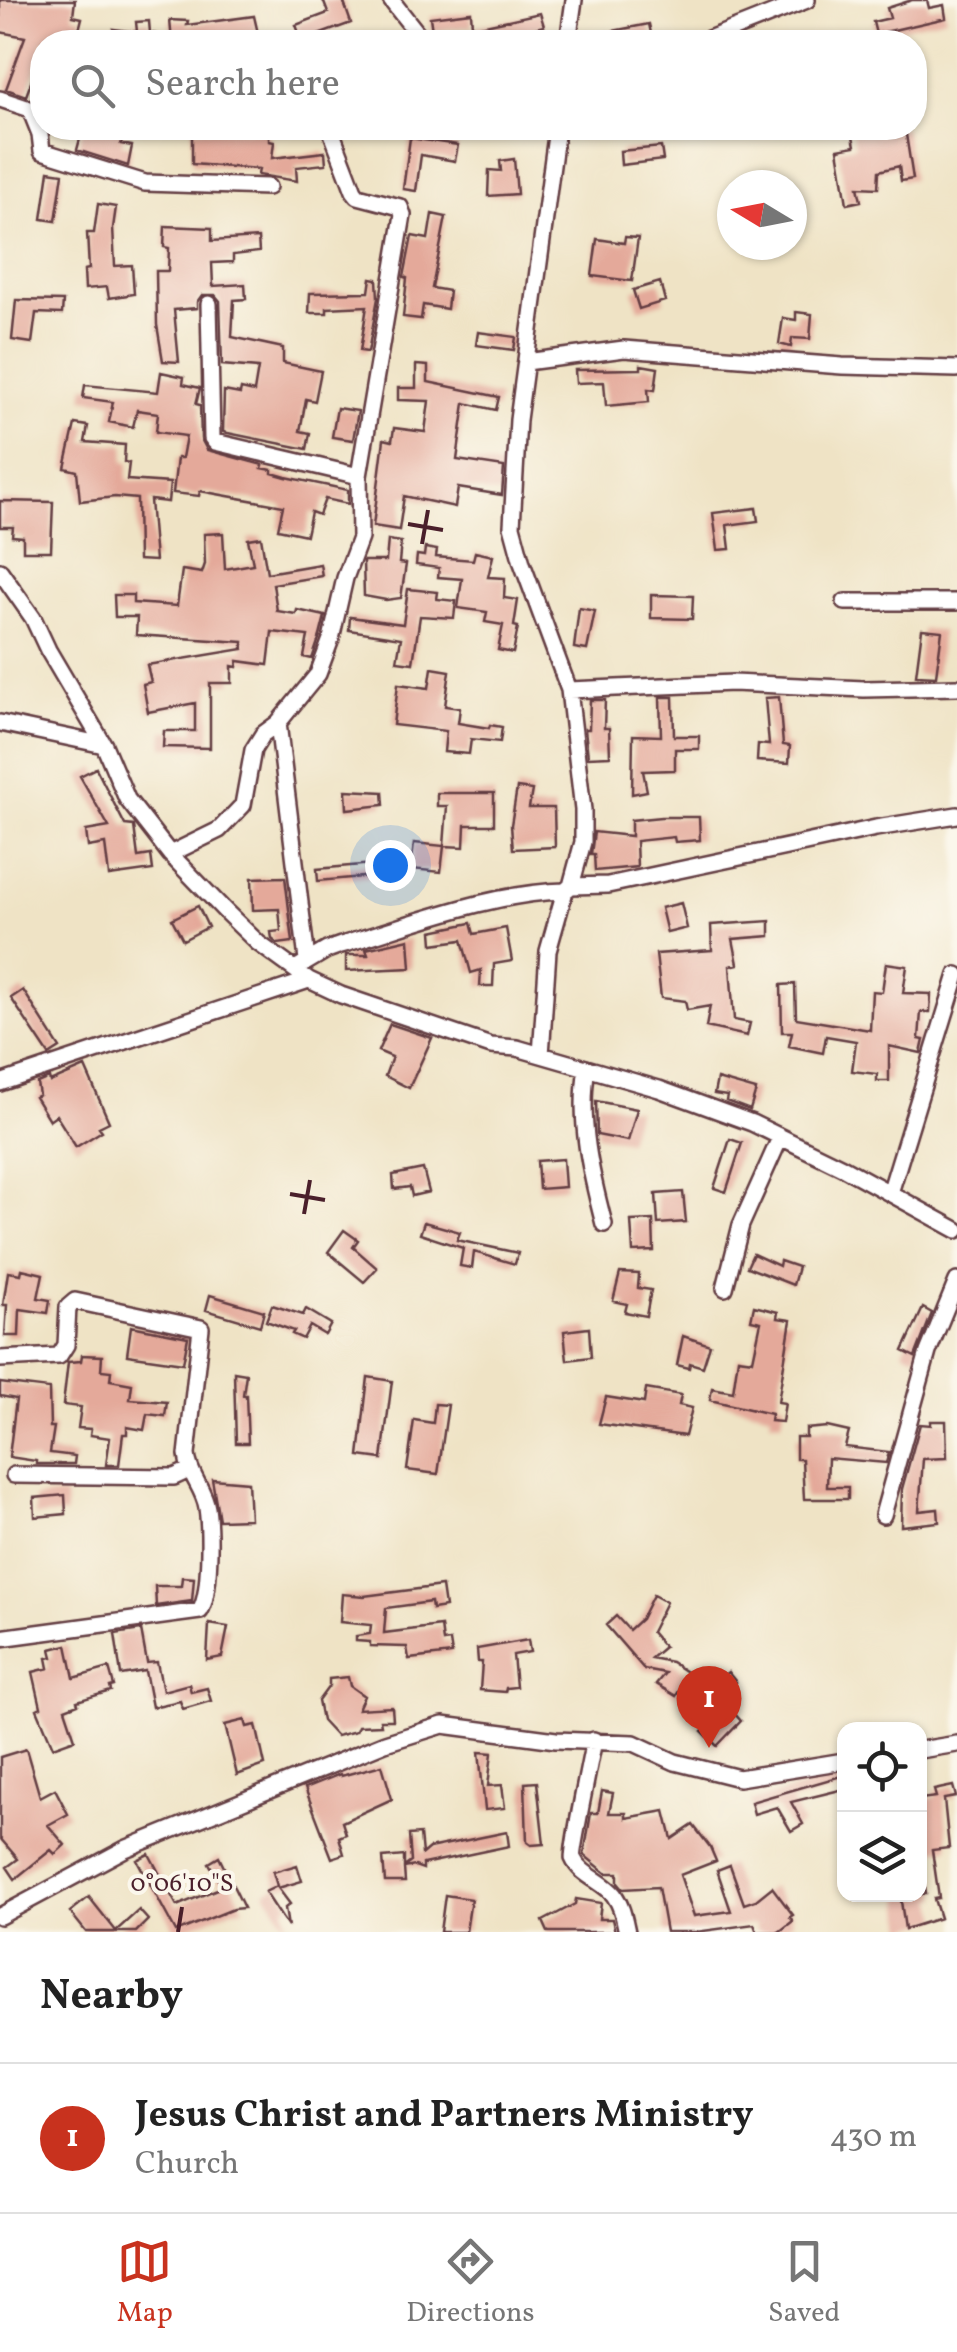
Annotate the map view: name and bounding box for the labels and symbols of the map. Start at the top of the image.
north arrow [717,170,807,260]
your location [365,840,416,891]
pin: 1 [676,1666,742,1748]
text: 0°06'10"S [130,1867,234,1902]

